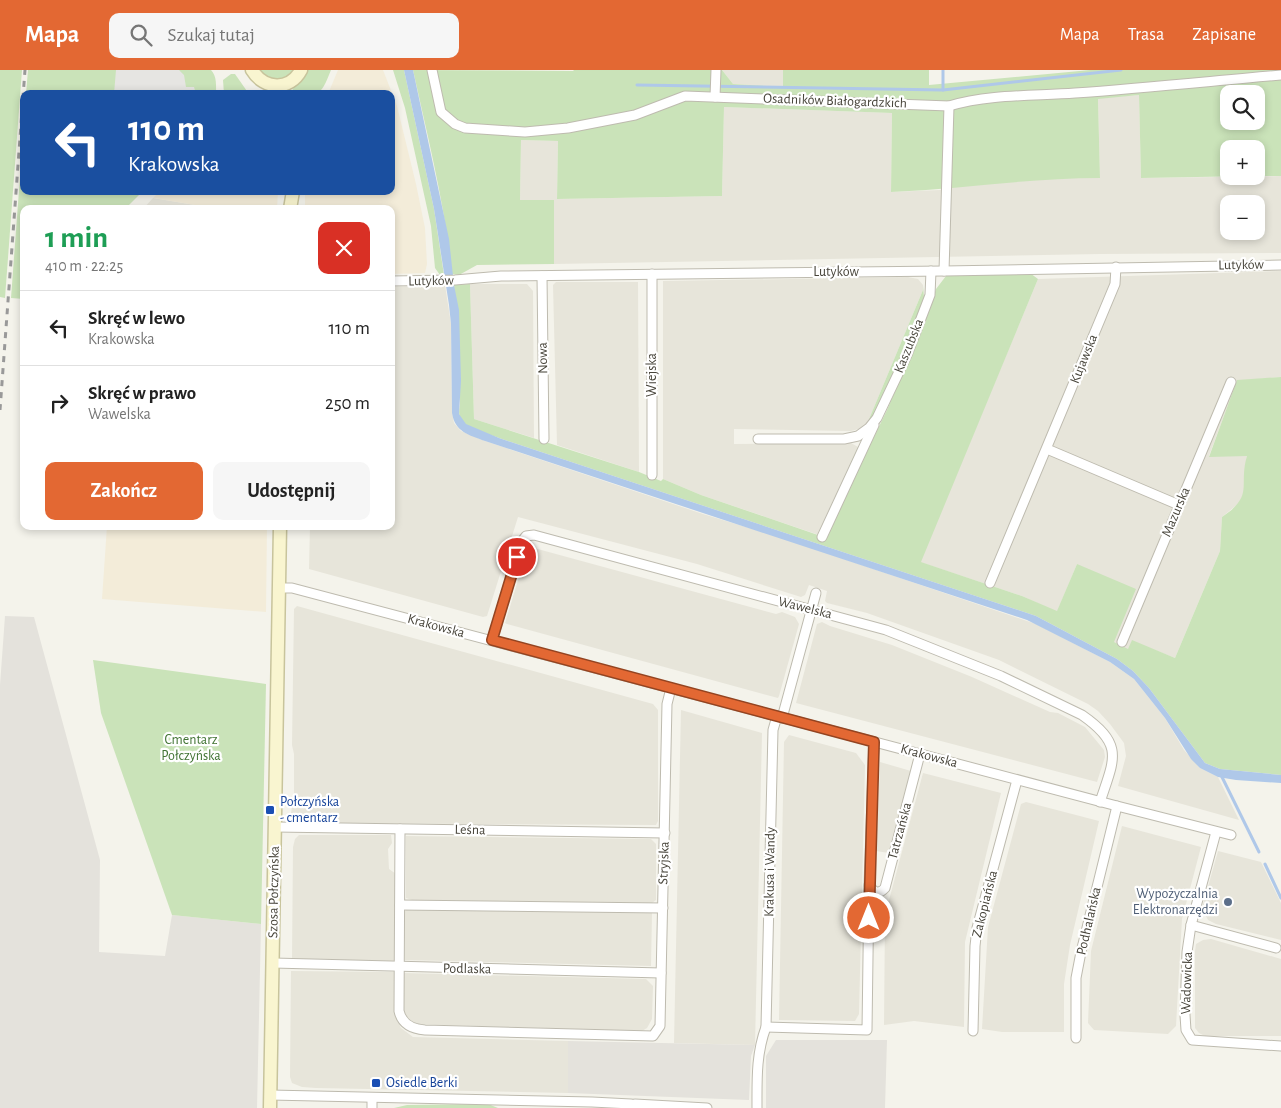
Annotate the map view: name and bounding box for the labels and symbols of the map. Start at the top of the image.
street label: Osadników Białogardzkich [763,91,907,111]
street label: Lutyków [1218,258,1265,272]
street label: Lutyków [813,265,859,279]
street label: Lutyków [408,274,455,288]
street label: Kaszubska [892,316,926,375]
street label: Kujawska [1068,332,1100,386]
street label: Nowa [536,342,550,374]
street label: Wiejska [645,353,659,397]
street label: Mazurska [1159,485,1193,539]
pin [496,536,538,578]
street label: Wawelska [777,595,834,622]
street label: Krakowska [406,612,467,640]
park label: Cmentarz Połczyńska [161,733,221,763]
street label: Krakowska [899,742,960,770]
place label: Połczyńska - cmentarz [280,795,340,825]
street label: Tatrzańska [886,800,914,861]
marker: Połczyńska - cmentarz [264,804,276,816]
street label: Leśna [454,823,486,837]
street label: Krakusa i Wandy [762,827,778,917]
street label: Stryjska [656,841,672,885]
street label: Szosa Połczyńska [266,845,282,938]
street label: Zakopiańska [970,868,1000,939]
street label: Podhalańska [1074,885,1104,956]
place label: Wypożyczalnia Elektronarzędzi [1133,887,1219,917]
position arrow [842,891,894,943]
marker: Wypożyczalnia Elektronarzędzi [1222,896,1234,908]
street label: Wadowicka [1179,951,1195,1015]
street label: Podlaska [443,962,492,976]
place label: Osiedle Berki [386,1076,458,1090]
marker: Osiedle Berki [370,1077,382,1089]

